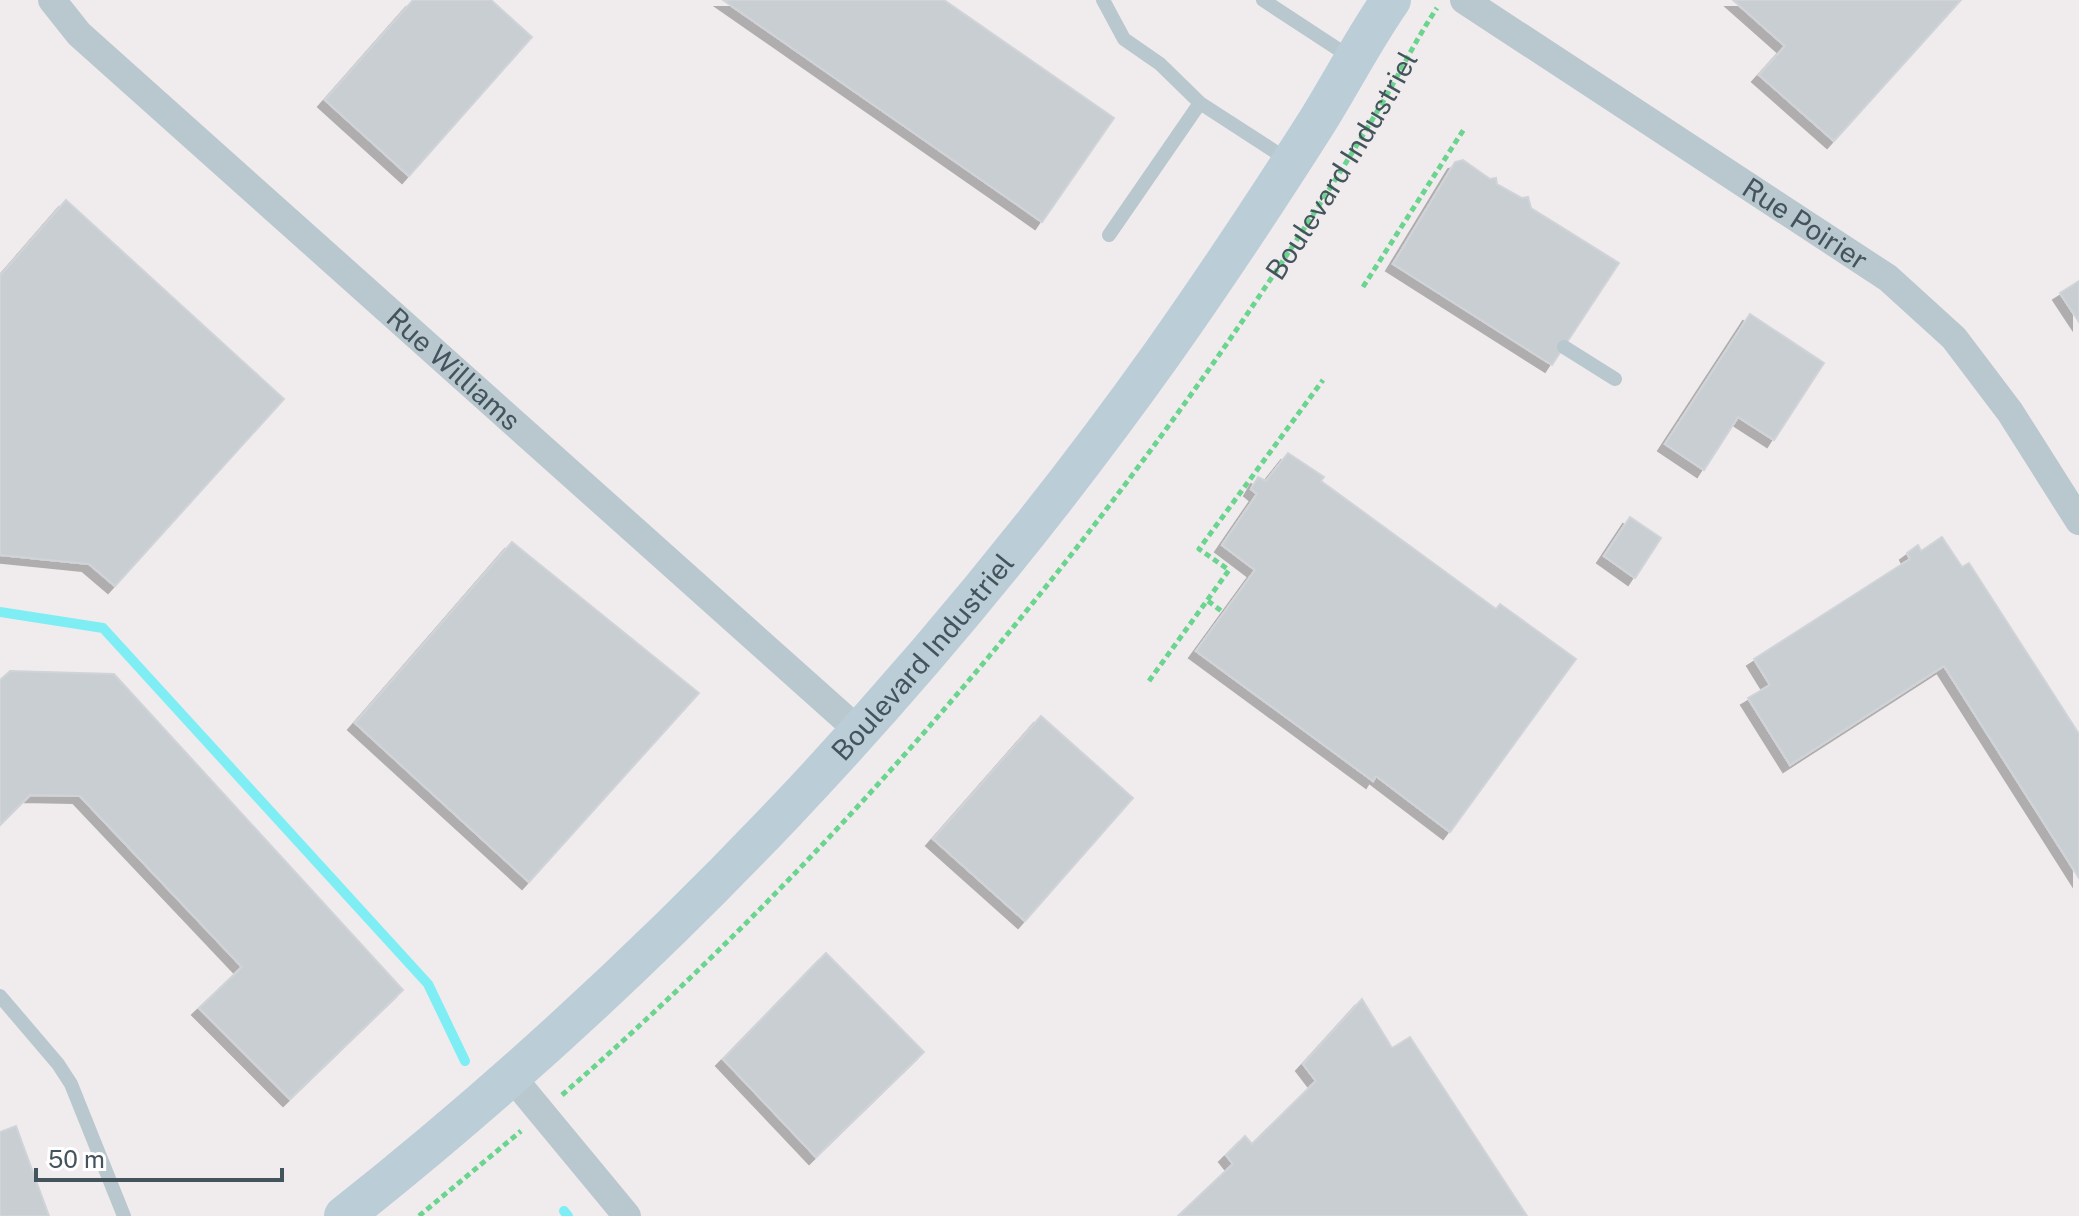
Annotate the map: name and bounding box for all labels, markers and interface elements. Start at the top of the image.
street label: Boulevard Industriel [1258,45,1424,285]
street label: Rue Poirier [1737,170,1874,276]
street label: Rue Williams [381,300,528,437]
street label: Boulevard Industriel [824,547,1020,767]
scale bar [36,1132,282,1182]
text: 50 m [48,1145,105,1173]

